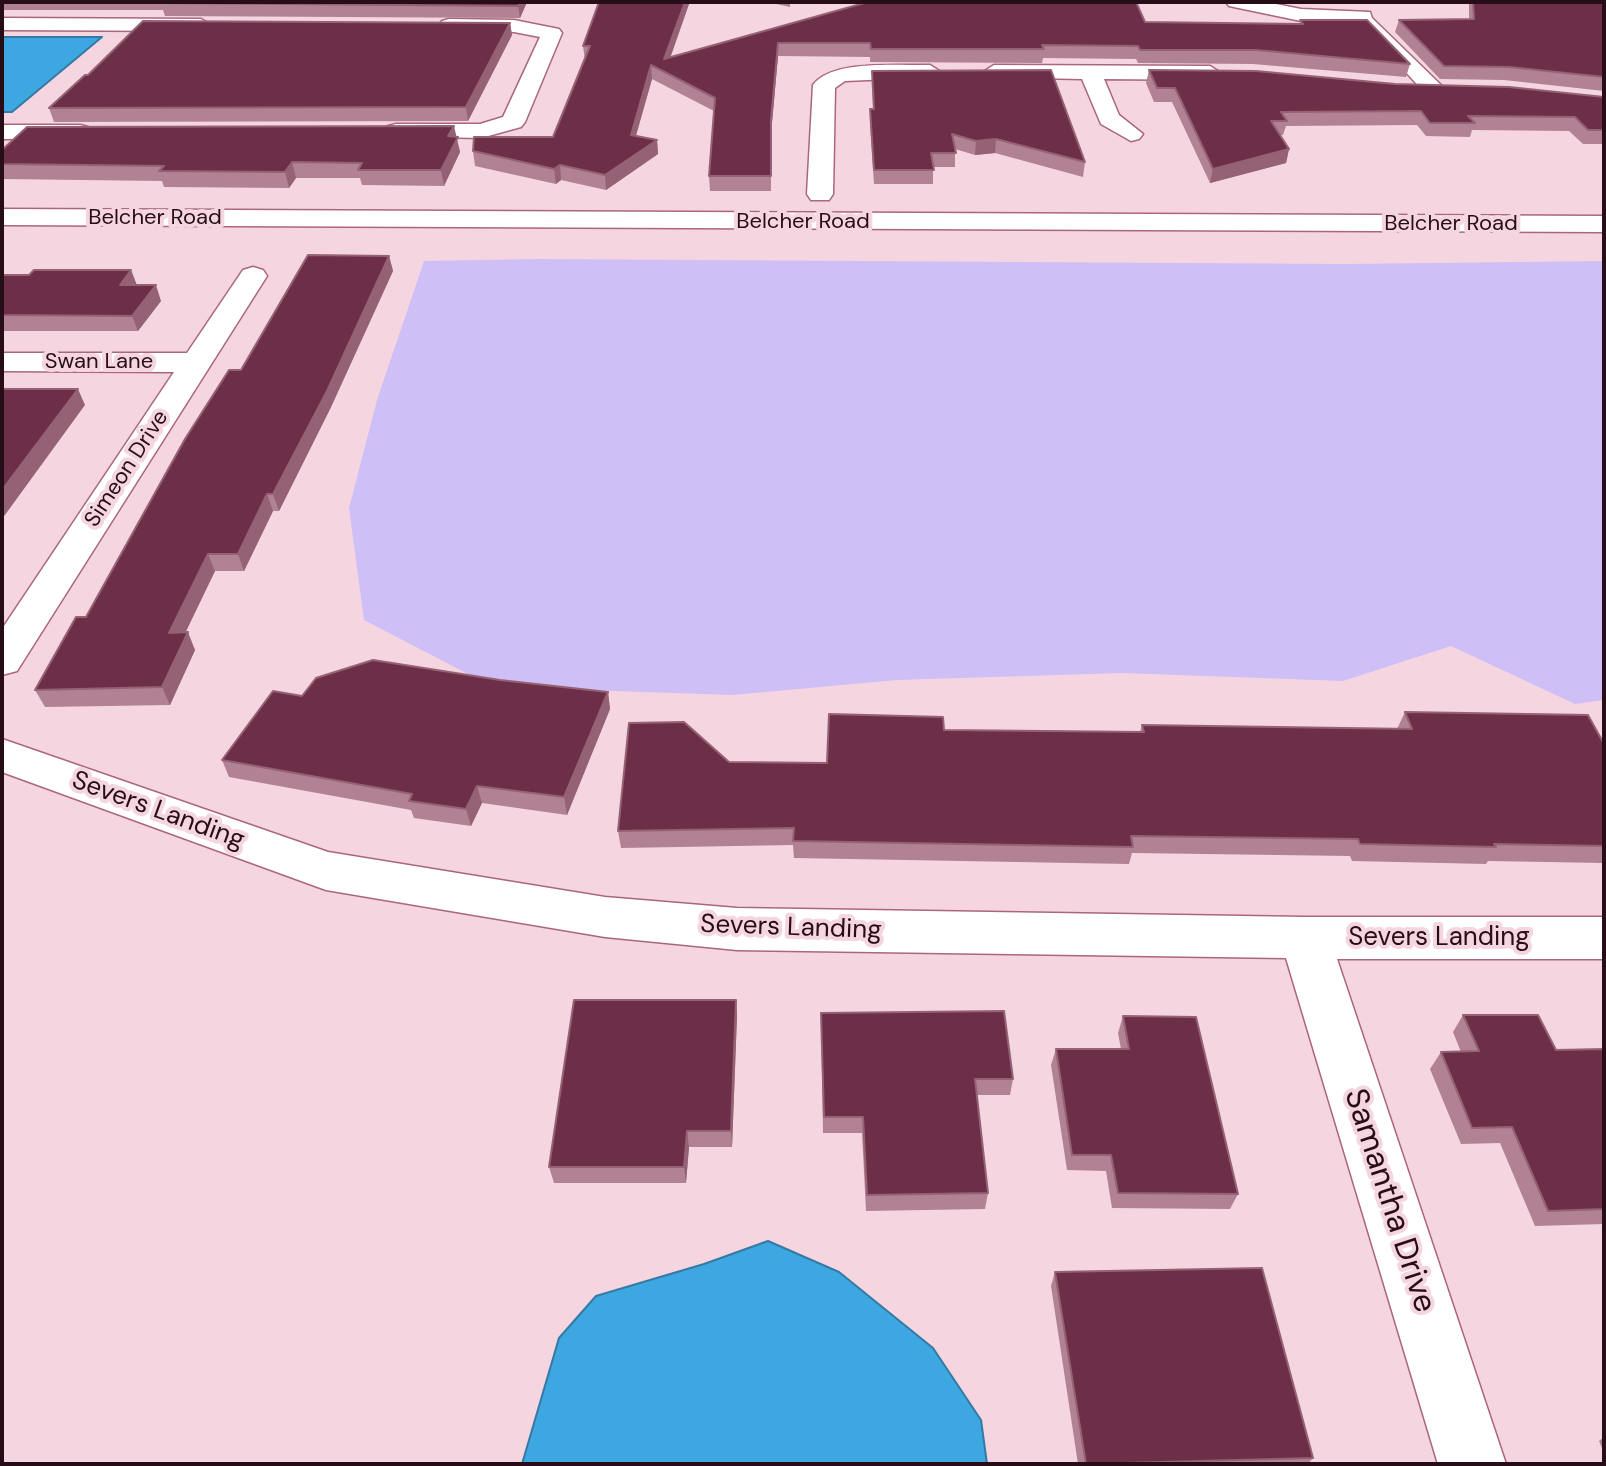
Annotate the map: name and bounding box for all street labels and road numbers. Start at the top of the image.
street label: Belcher Road [88,205,222,231]
street label: Belcher Road [736,209,870,235]
street label: Belcher Road [1384,211,1518,237]
street label: Swan Lane [45,349,153,375]
street label: Simeon Drive [80,406,174,532]
street label: Severs Landing [67,765,249,857]
street label: Severs Landing [700,909,882,947]
street label: Severs Landing [1348,922,1530,954]
street label: Samantha Drive [1335,1084,1443,1318]

